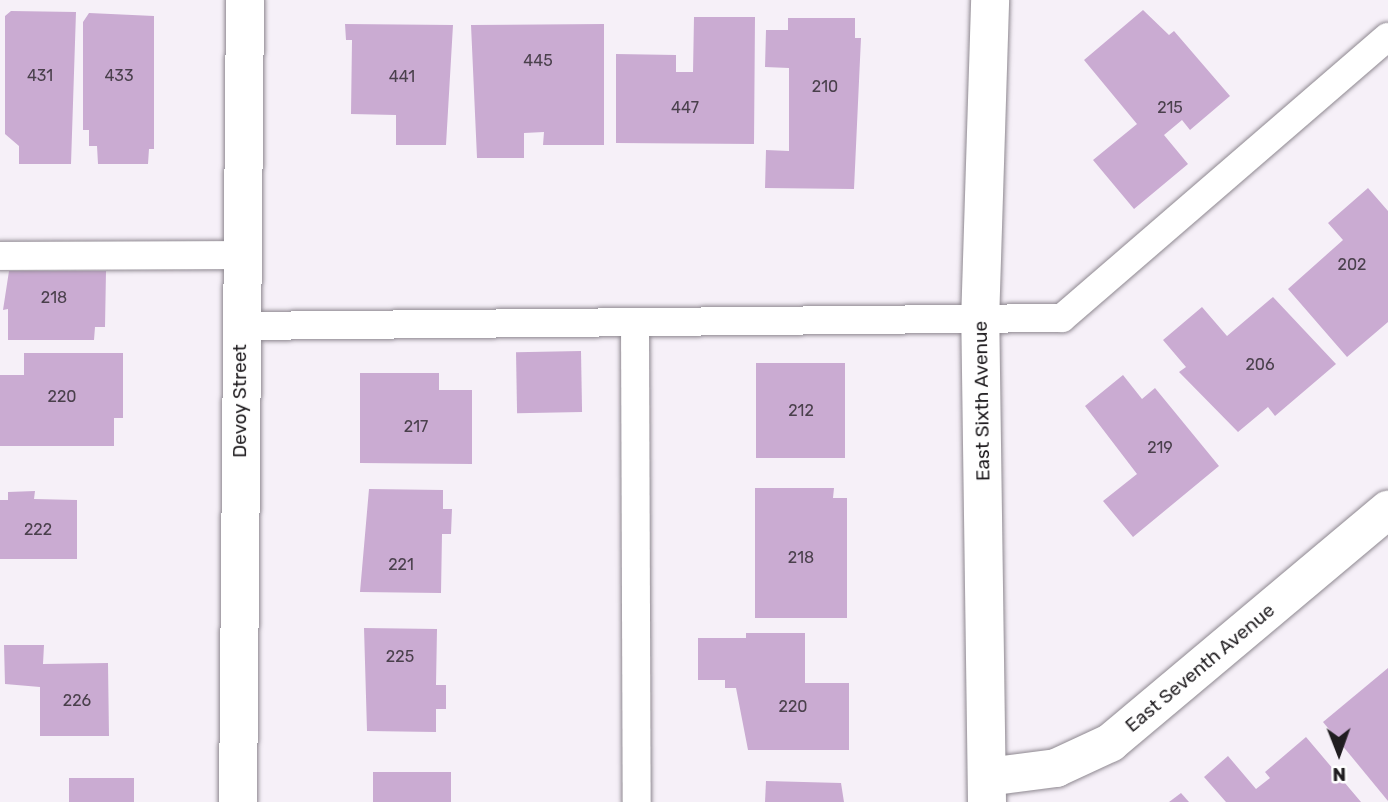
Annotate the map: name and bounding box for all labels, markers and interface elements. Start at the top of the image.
house number: 445 [523,51,553,71]
house number: 431 [27,66,53,86]
house number: 433 [104,66,134,86]
house number: 441 [389,67,415,87]
house number: 210 [812,77,838,97]
house number: 447 [671,98,699,118]
house number: 215 [1157,98,1183,118]
house number: 202 [1338,255,1366,275]
house number: 218 [41,288,67,308]
street label: East Sixth Avenue [969,321,995,481]
street label: Devoy Street [229,344,251,458]
house number: 206 [1245,355,1275,375]
house number: 220 [48,387,76,407]
house number: 212 [788,401,814,421]
house number: 217 [404,417,428,437]
house number: 219 [1147,438,1173,458]
house number: 222 [24,520,52,540]
house number: 218 [788,548,814,568]
house number: 221 [388,555,414,575]
street label: East Seventh Avenue [1121,599,1279,737]
house number: 225 [386,647,414,667]
house number: 226 [63,691,91,711]
house number: 220 [779,697,807,717]
north arrow [1304,718,1374,788]
text: N [1332,763,1346,786]

